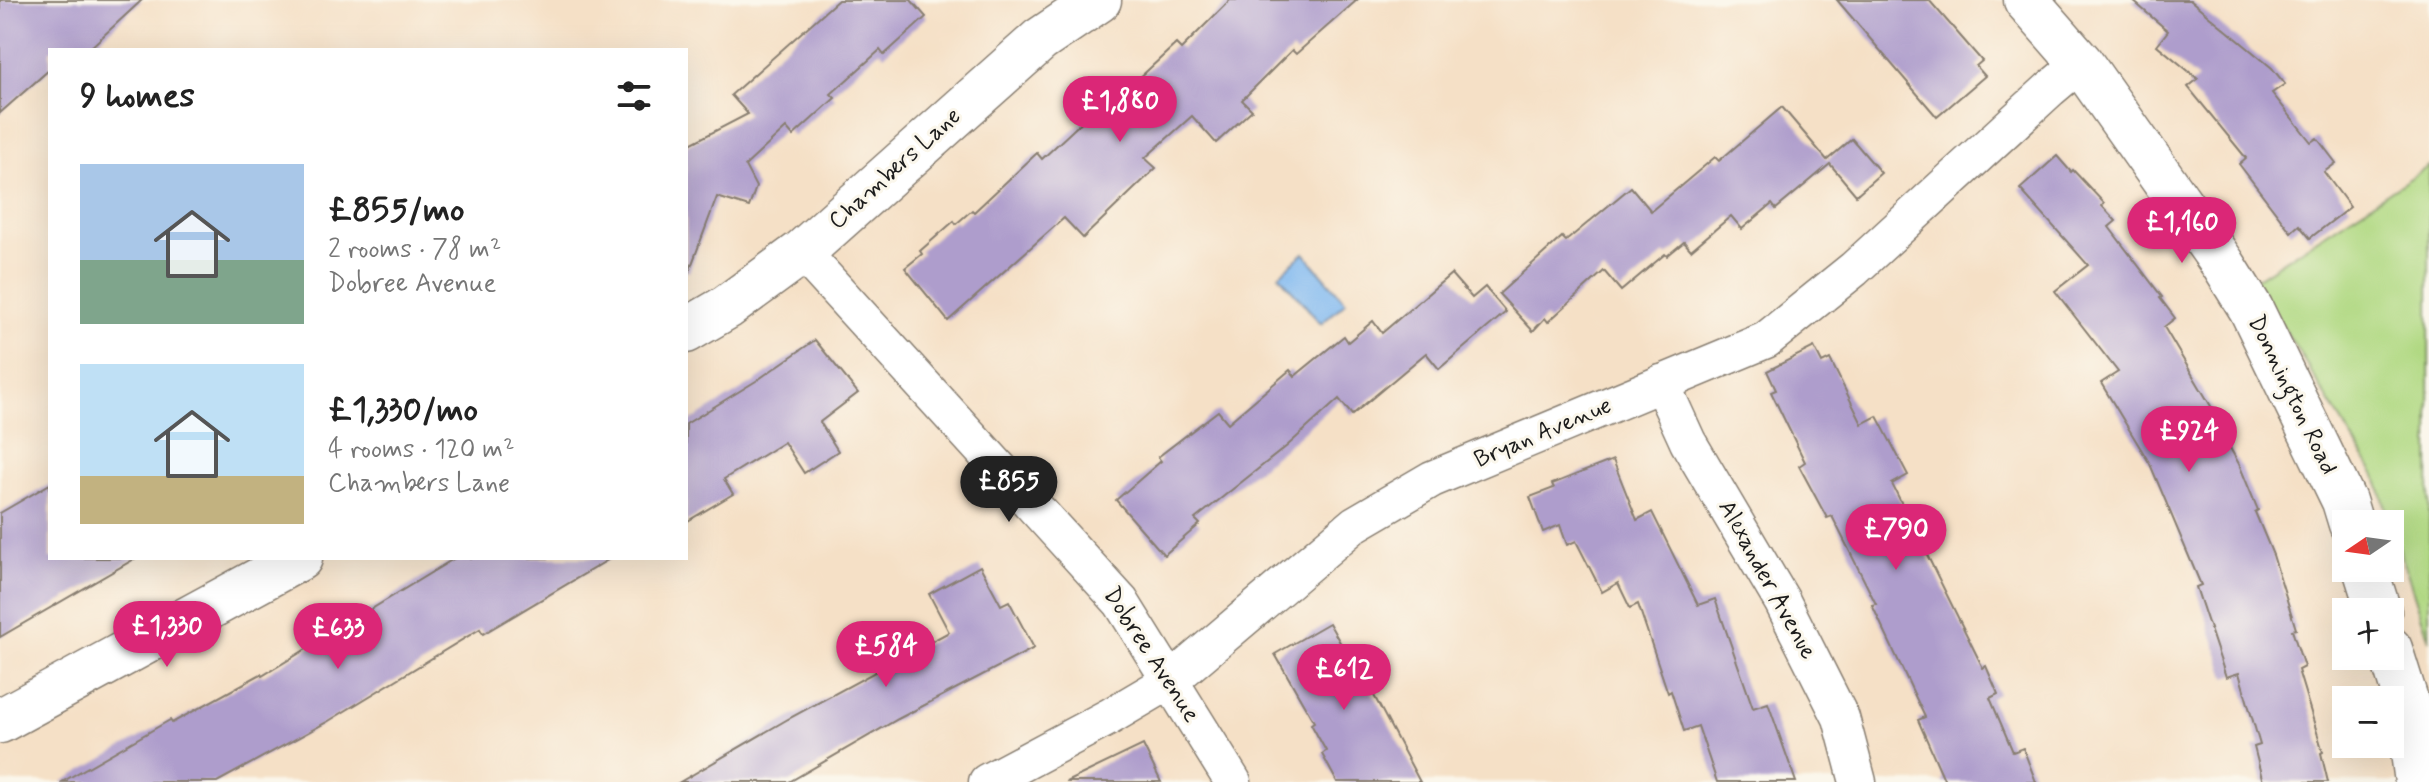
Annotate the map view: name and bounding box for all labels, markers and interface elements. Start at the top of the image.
text: 9 homes [80,74,195,119]
icon: filters [612,74,656,118]
pin: £1,880 [1055,76,1185,144]
text: £1,880 [1081,85,1159,119]
street label: Chambers Lane [822,101,968,237]
text: £855/mo [328,188,465,233]
icon: home [144,196,240,292]
pin: £1,160 [2117,197,2247,265]
text: £1,160 [2145,206,2219,240]
text: 2 rooms · 78 m² [328,233,501,267]
text: Dobree Avenue [328,267,496,301]
street label: Donnington Road [2237,310,2344,481]
text: £1,330/mo [328,388,478,433]
street label: Bryan Avenue [1470,390,1616,476]
icon: home [144,396,240,492]
pin: £924 [2142,406,2236,474]
text: £924 [2159,415,2219,449]
text: 4 rooms · 120 m² [328,433,515,467]
pin: £855 [962,456,1056,524]
text: £855 [978,465,1040,499]
text: Chambers Lane [328,467,510,501]
street label: Alexander Avenue [1710,495,1824,665]
pin: £790 [1849,504,1943,572]
north arrow [2332,510,2404,582]
map controls [2332,510,2404,758]
text: £790 [1863,513,1929,547]
street label: Dobree Avenue [1096,581,1206,729]
button: + [2332,598,2404,670]
pin: £1,330 [102,601,232,669]
pin: £633 [291,603,385,671]
text: £1,330 [131,610,203,644]
text: £633 [311,612,365,646]
pin: £584 [839,621,933,689]
text: £584 [854,630,918,664]
pin: £612 [1297,644,1391,712]
text: £612 [1315,653,1373,687]
button: − [2332,686,2404,758]

